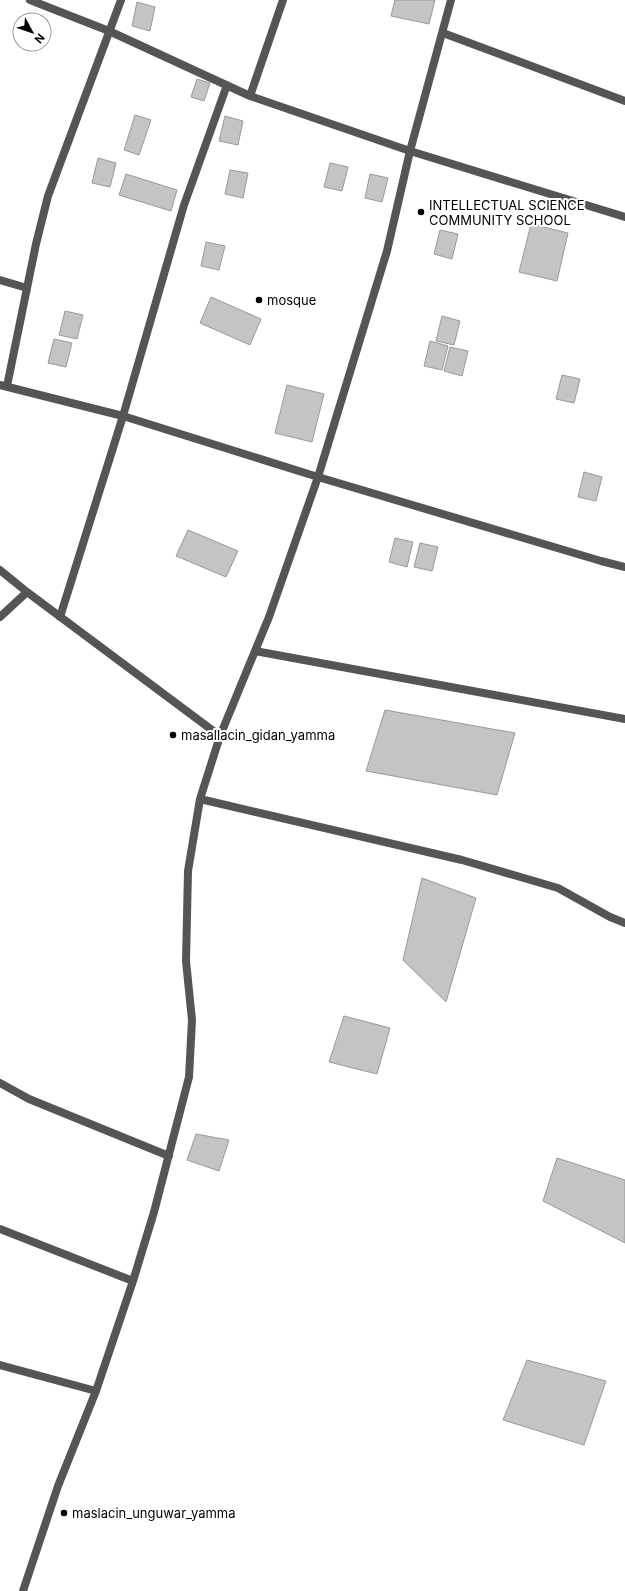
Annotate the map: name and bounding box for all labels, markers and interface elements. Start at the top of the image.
north arrow [12,12,52,52]
text: N [32,31,48,46]
place label: INTELLECTUAL SCIENCE COMMUNITY SCHOOL [429,197,585,228]
marker: INTELLECTUAL SCIENCE COMMUNITY SCHOOL [416,207,426,217]
place label: mosque [267,292,316,308]
marker: mosque [254,295,264,305]
place label: masallacin_gidan_yamma [181,727,335,743]
marker: masallacin_gidan_yamma [168,730,178,740]
place label: maslacin_unguwar_yamma [72,1505,236,1521]
marker: maslacin_unguwar_yamma [59,1508,69,1518]

